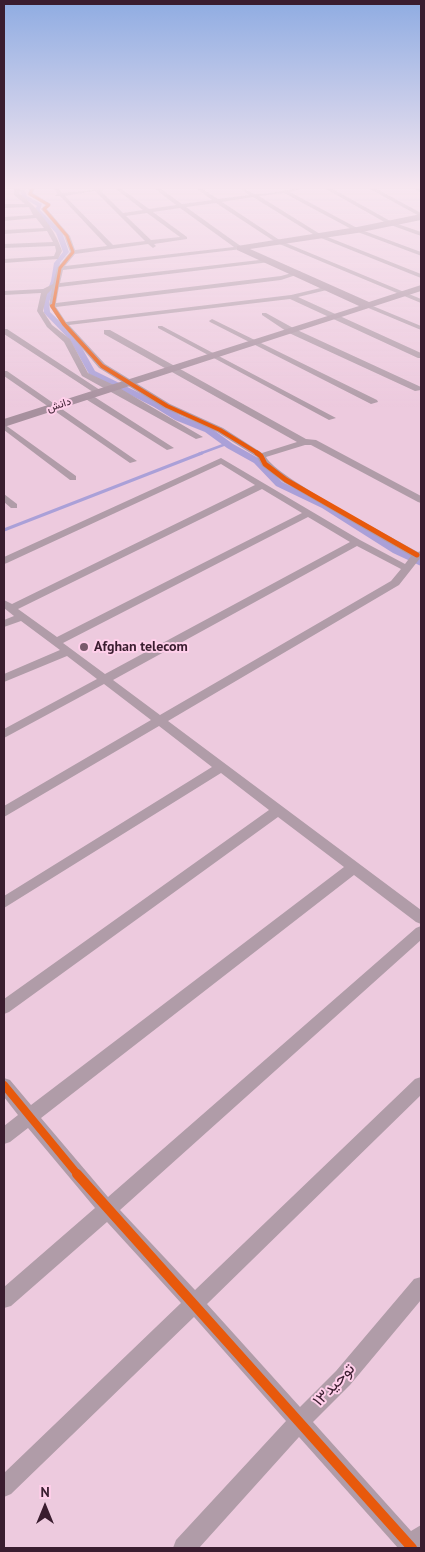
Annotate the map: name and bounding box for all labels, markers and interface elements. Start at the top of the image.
street label: دانش [45,395,73,415]
place label: Afghan telecom [94,639,188,655]
marker: Afghan telecom [78,641,90,653]
street label: توحید۱۳ [309,1360,359,1410]
north arrow [20,1482,70,1532]
text: N [40,1483,50,1501]

